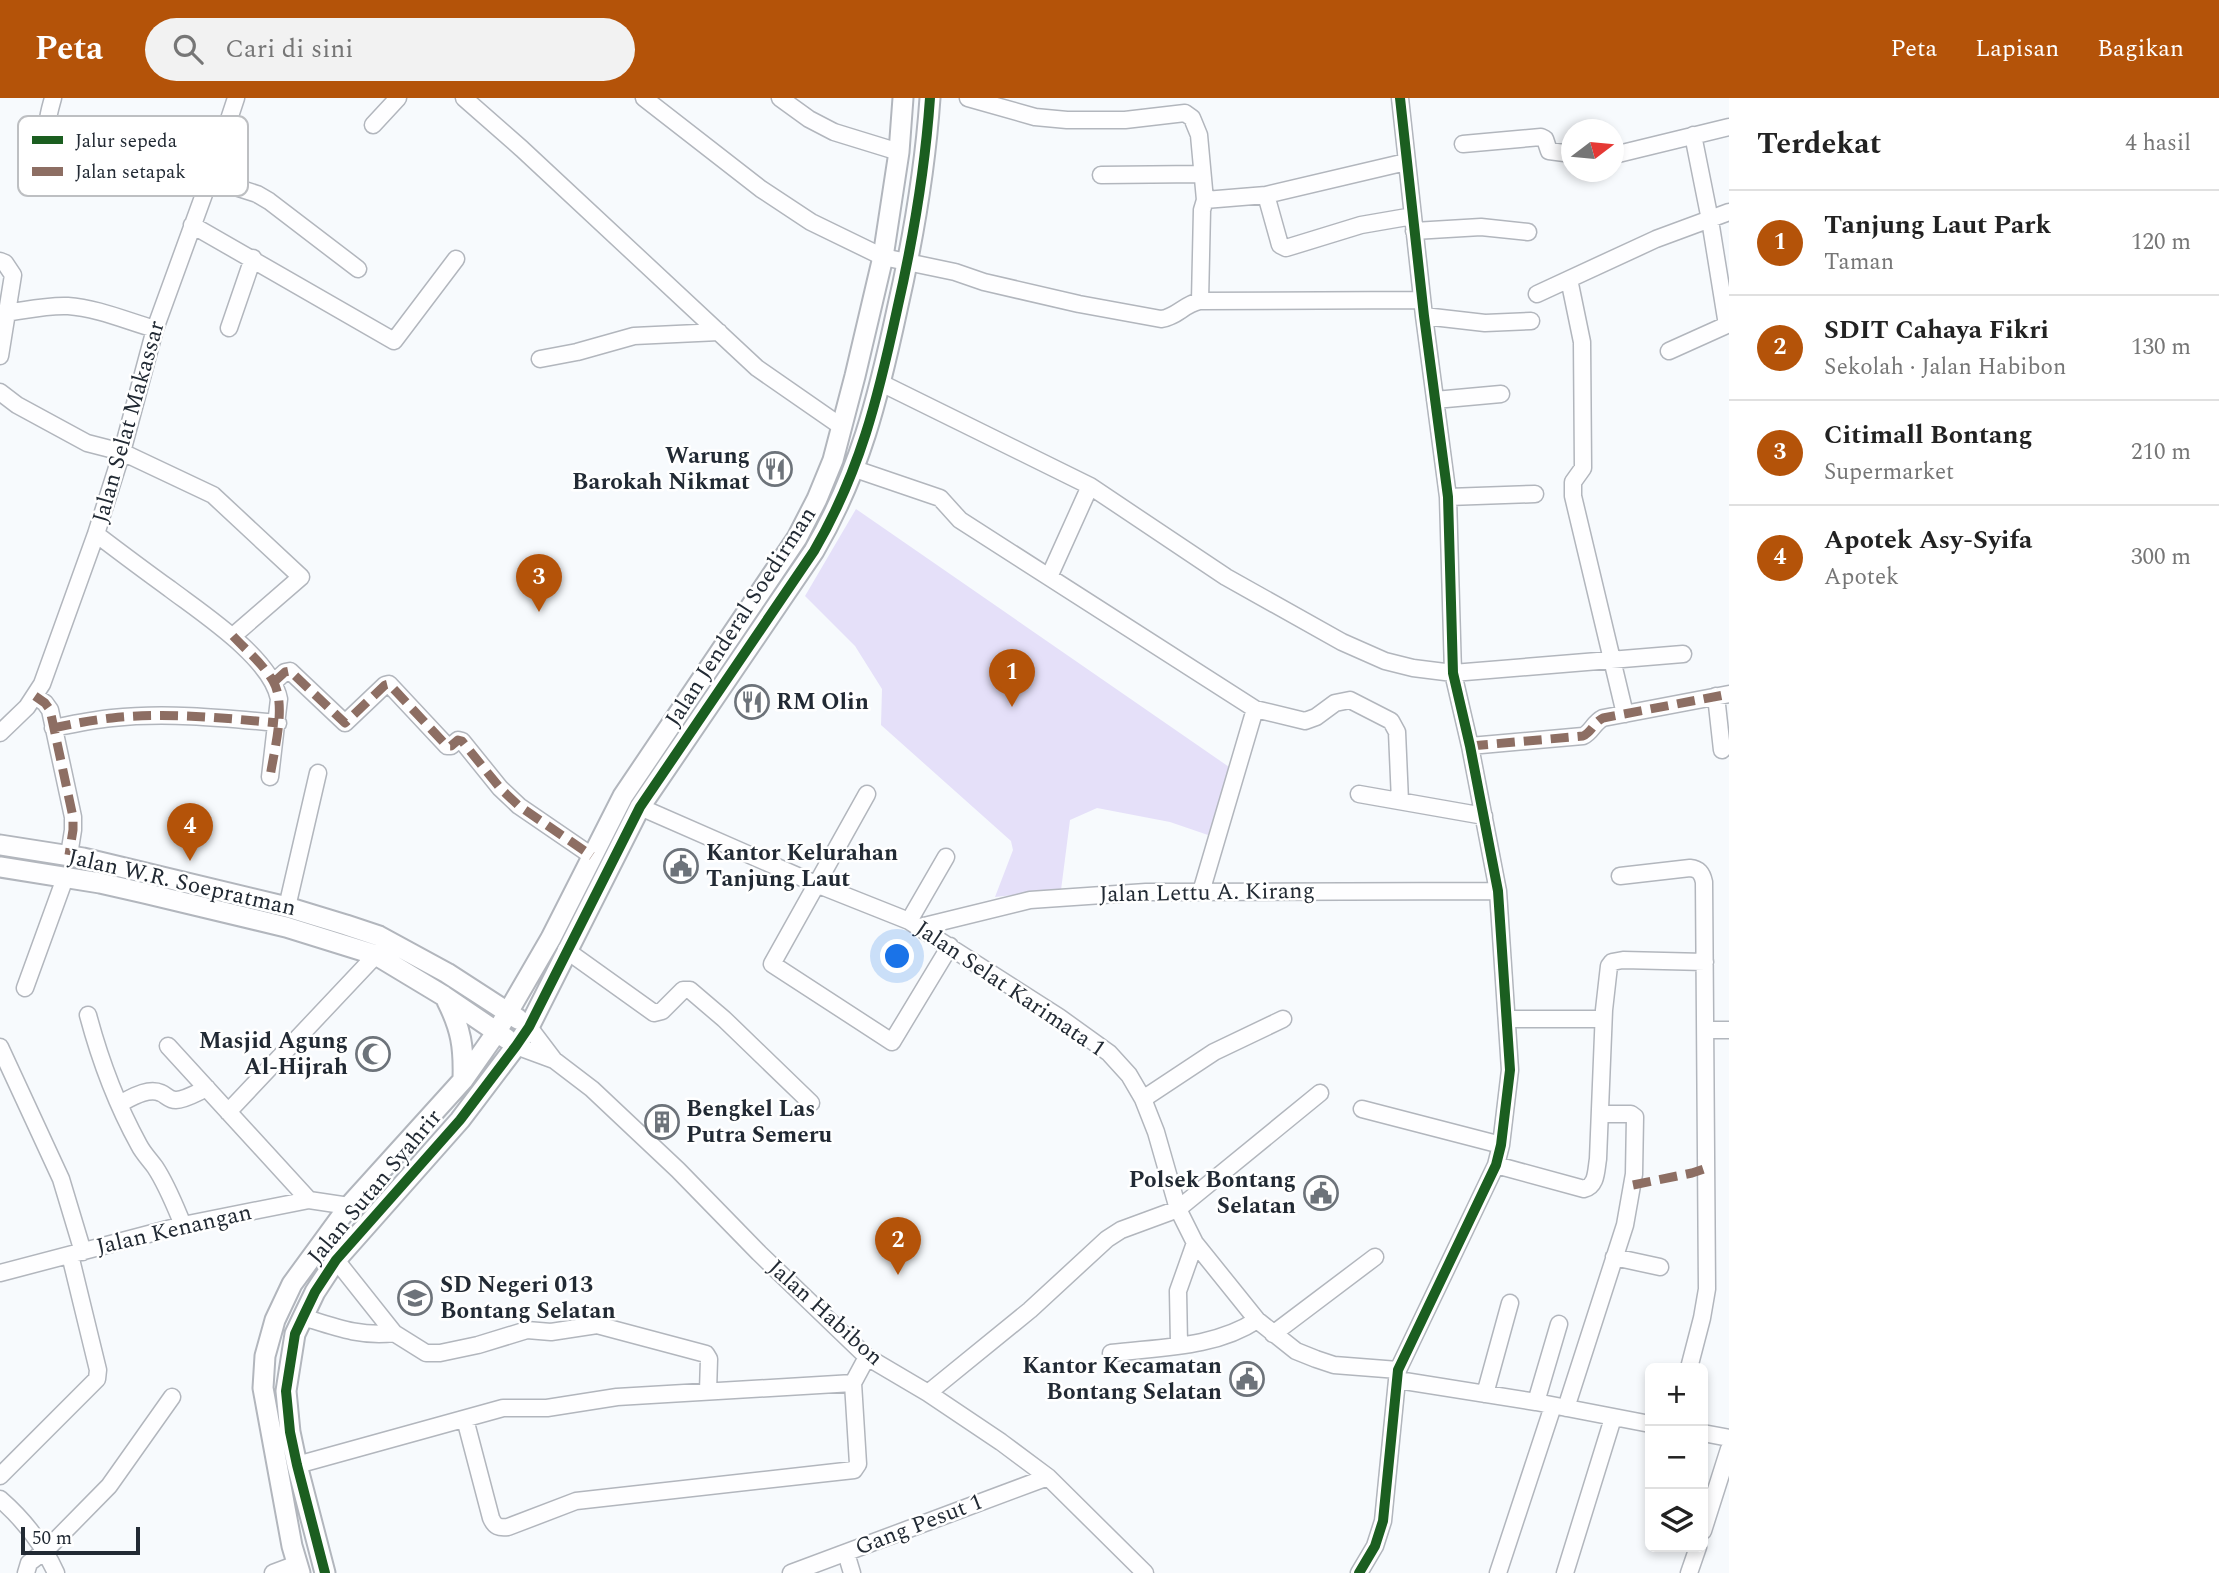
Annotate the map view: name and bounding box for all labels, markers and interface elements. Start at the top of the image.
search box [145,18,635,81]
text: Peta [35,24,103,74]
text: Cari di sini [225,29,353,69]
icon: search [169,30,207,68]
text: Peta [1890,31,1937,67]
text: Lapisan [1975,31,2059,67]
text: Bagikan [2097,31,2184,67]
legend [18,116,248,196]
north arrow [1561,119,1624,182]
text: Terdekat [1757,121,1881,167]
text: 4 hasil [2125,126,2191,161]
text: Jalur sepeda [75,127,178,156]
text: Jalan setapak [75,158,186,187]
text: Tanjung Laut Park [1824,205,2051,245]
text: 1 [1774,225,1786,260]
text: 120 m [2131,225,2191,260]
text: Taman [1824,245,1894,280]
text: SDIT Cahaya Fikri [1824,310,2049,350]
street label: Jalan Selat Makassar [83,317,175,527]
text: 2 [1774,330,1786,365]
text: 130 m [2131,330,2191,365]
text: Sekolah · Jalan Habibon [1824,350,2066,385]
text: Citimall Bontang [1824,415,2033,455]
text: 3 [1774,435,1786,470]
text: 210 m [2131,435,2191,470]
place label: Warung Barokah Nikmat [572,439,750,500]
restaurant icon: Warung Barokah Nikmat [756,450,794,488]
text: Supermarket [1824,455,1954,490]
street label: Jalan Jenderal Soedirman [656,500,826,734]
text: Apotek Asy-Syifa [1824,520,2032,560]
text: 4 [1774,540,1786,575]
text: 300 m [2131,540,2191,575]
pin: 3 [516,554,562,612]
text: Apotek [1824,560,1899,595]
pin: 1 [989,649,1035,707]
restaurant icon: RM Olin [733,683,771,721]
place label: RM Olin [776,685,869,720]
pin: 4 [167,803,213,861]
place label: Kantor Kelurahan Tanjung Laut [706,836,898,897]
street label: Jalan W.R. Soepratman [65,840,299,926]
public building icon: Kantor Kelurahan Tanjung Laut [662,847,700,885]
street label: Jalan Lettu A. Kirang [1099,874,1315,912]
street label: Jalan Selat Karimata 1 [908,912,1112,1066]
your location [880,939,914,973]
place label: Masjid Agung Al-Hijrah [199,1024,348,1085]
mosque icon: Masjid Agung Al-Hijrah [354,1035,392,1073]
place label: Bengkel Las Putra Semeru [686,1092,833,1153]
street label: Jalan Sutan Syahrir [299,1101,451,1273]
building icon: Bengkel Las Putra Semeru [643,1103,681,1141]
place label: Polsek Bontang Selatan [1129,1163,1296,1224]
public building icon: Polsek Bontang Selatan [1302,1174,1340,1212]
street label: Jalan Kenangan [93,1195,255,1265]
pin: 2 [875,1217,921,1275]
street label: Jalan Habibon [759,1251,891,1375]
place label: SD Negeri 013 Bontang Selatan [440,1268,616,1329]
school or university icon: SD Negeri 013 Bontang Selatan [396,1279,434,1317]
place label: Kantor Kecamatan Bontang Selatan [1022,1349,1222,1410]
public building icon: Kantor Kecamatan Bontang Selatan [1228,1360,1266,1398]
map controls [1645,1363,1708,1552]
button: + [1645,1363,1708,1426]
button: − [1645,1426,1708,1489]
street label: Gang Pesut 1 [850,1485,988,1565]
button: layers [1645,1489,1708,1552]
scale bar [21,1524,140,1556]
text: 50 m [32,1524,72,1553]

